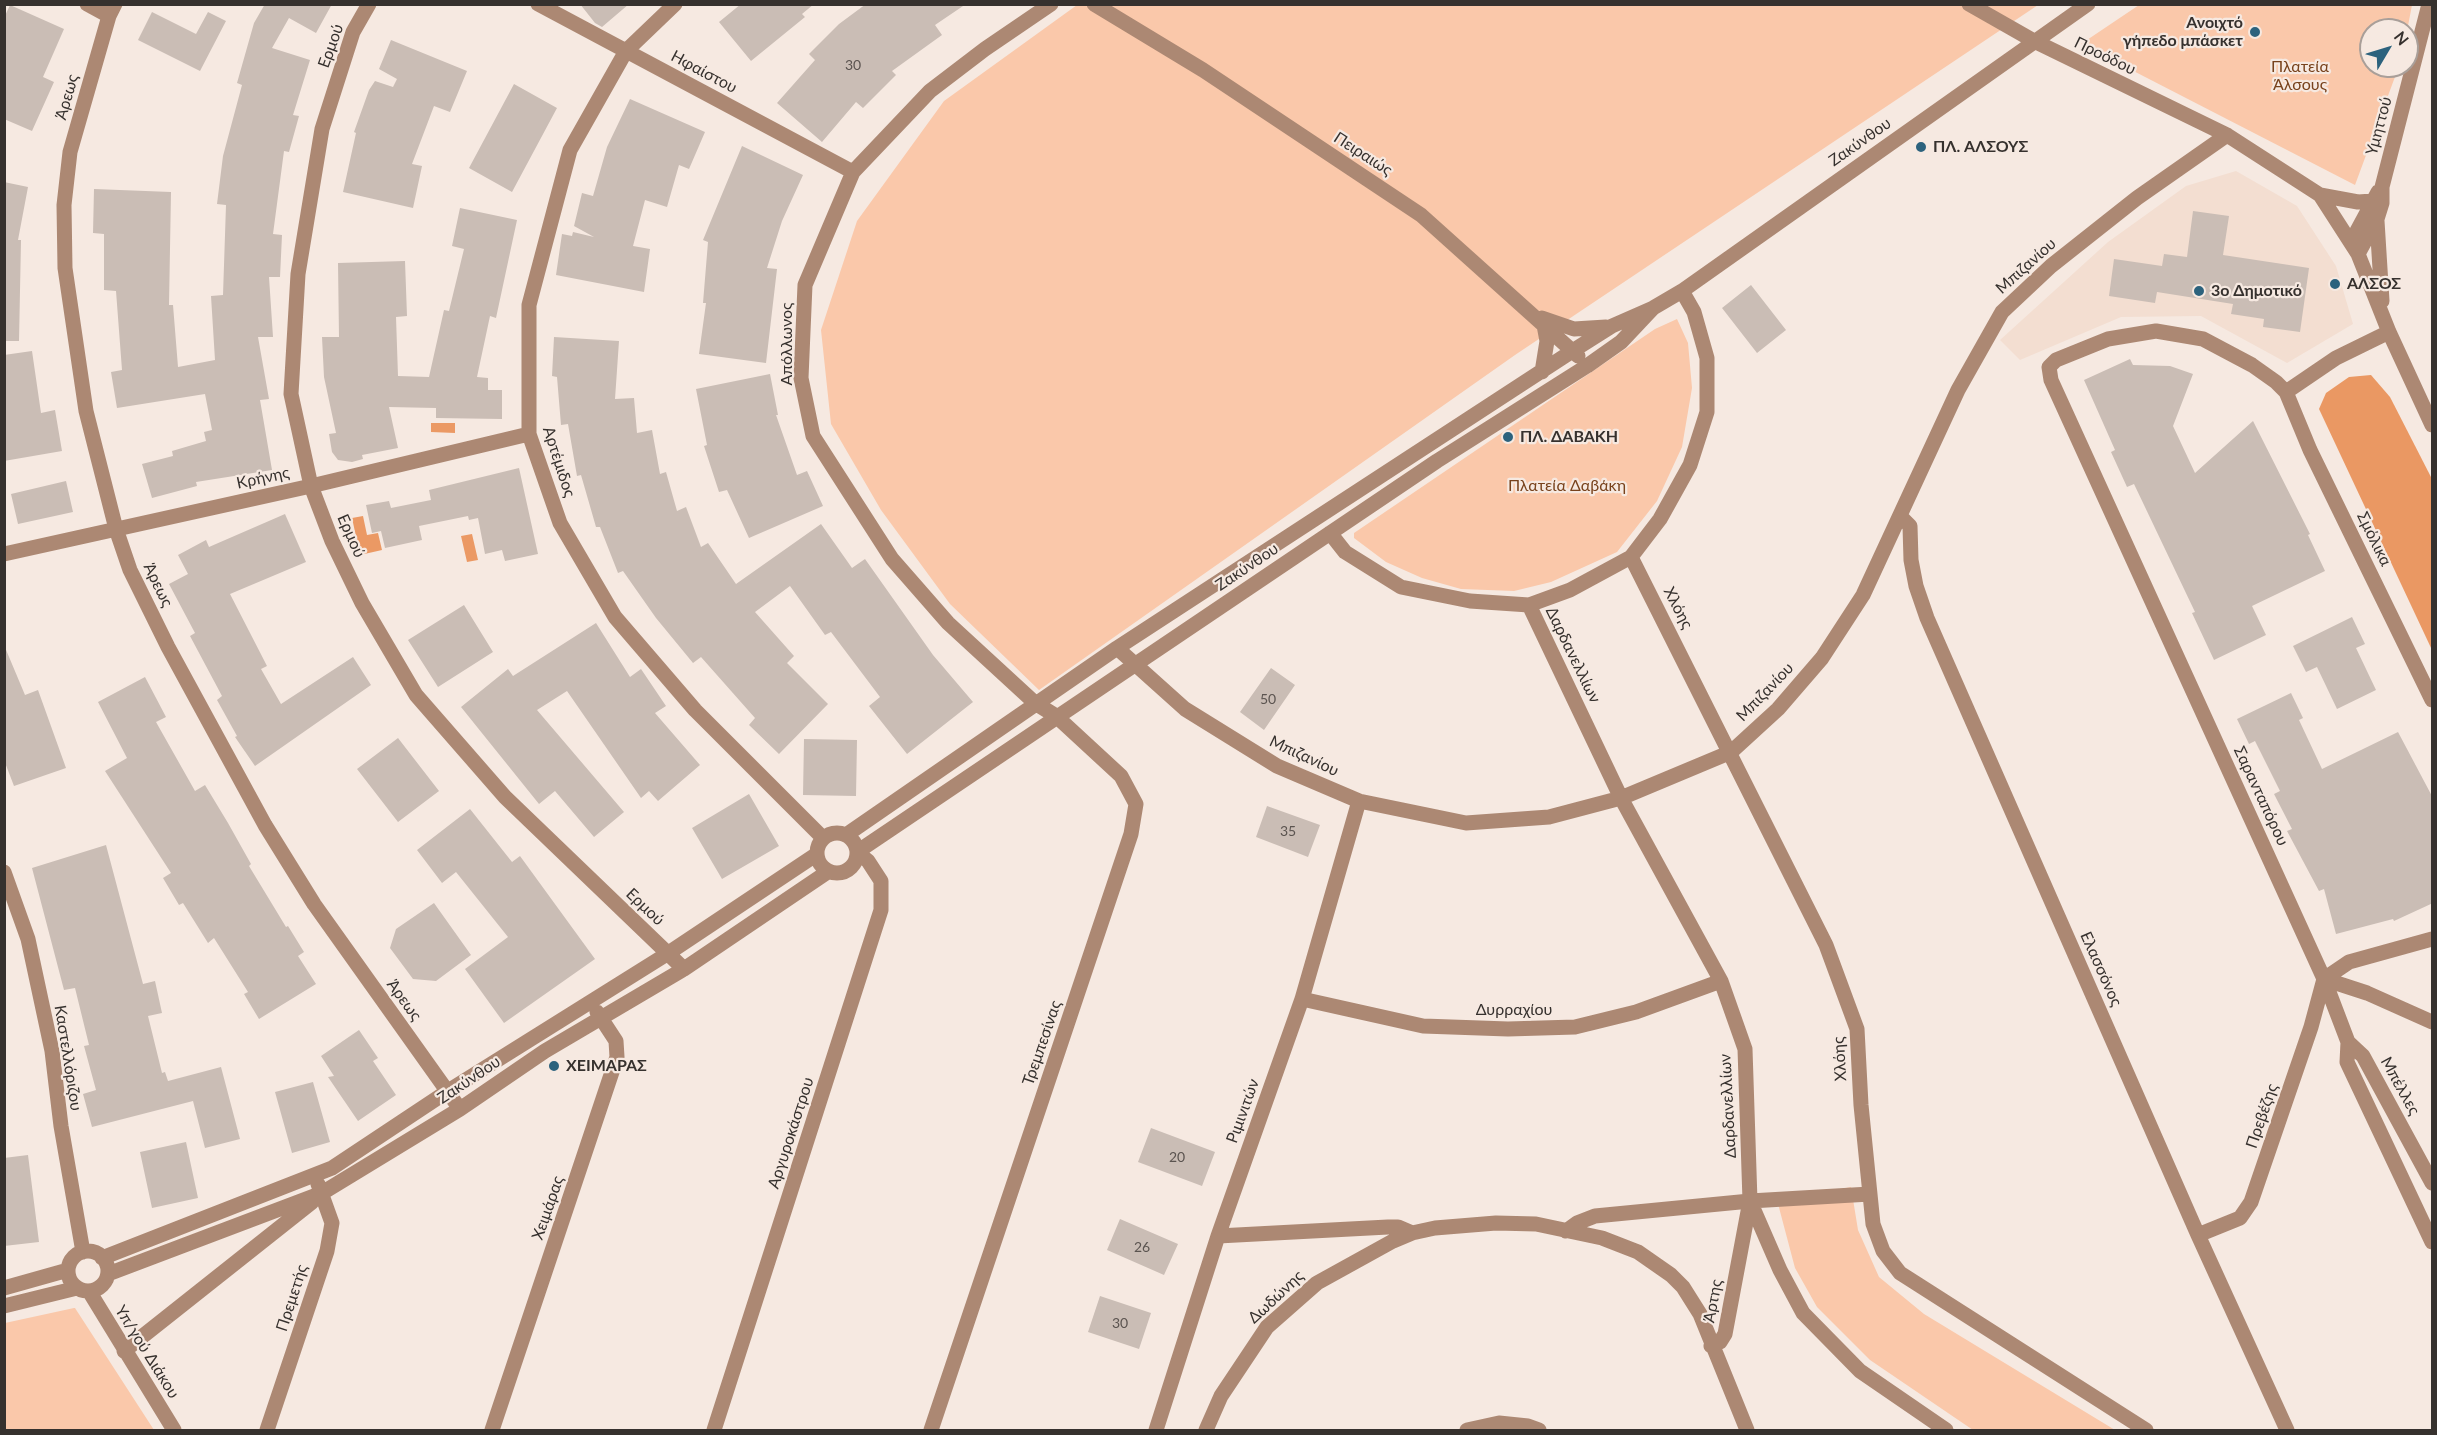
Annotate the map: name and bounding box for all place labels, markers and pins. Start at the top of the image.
place label: Ανοιχτό γήπεδο μπάσκετ [2123,13,2243,51]
marker: Ανοιχτό γήπεδο μπάσκετ [2248,25,2262,39]
place label: ΠΛ. ΑΛΣΟΥΣ [1933,137,2028,157]
marker: ΠΛ. ΑΛΣΟΥΣ [1914,140,1928,154]
place label: ΑΛΣΟΣ [2347,274,2401,294]
marker: ΑΛΣΟΣ [2328,277,2342,291]
place label: 3ο Δημοτικό [2211,281,2302,301]
marker: 3ο Δημοτικό [2192,284,2206,298]
place label: ΠΛ. ΔΑΒΑΚΗ [1520,427,1618,447]
marker: ΠΛ. ΔΑΒΑΚΗ [1501,430,1515,444]
place label: ΧΕΙΜΑΡΑΣ [566,1056,647,1076]
marker: ΧΕΙΜΑΡΑΣ [547,1059,561,1073]

